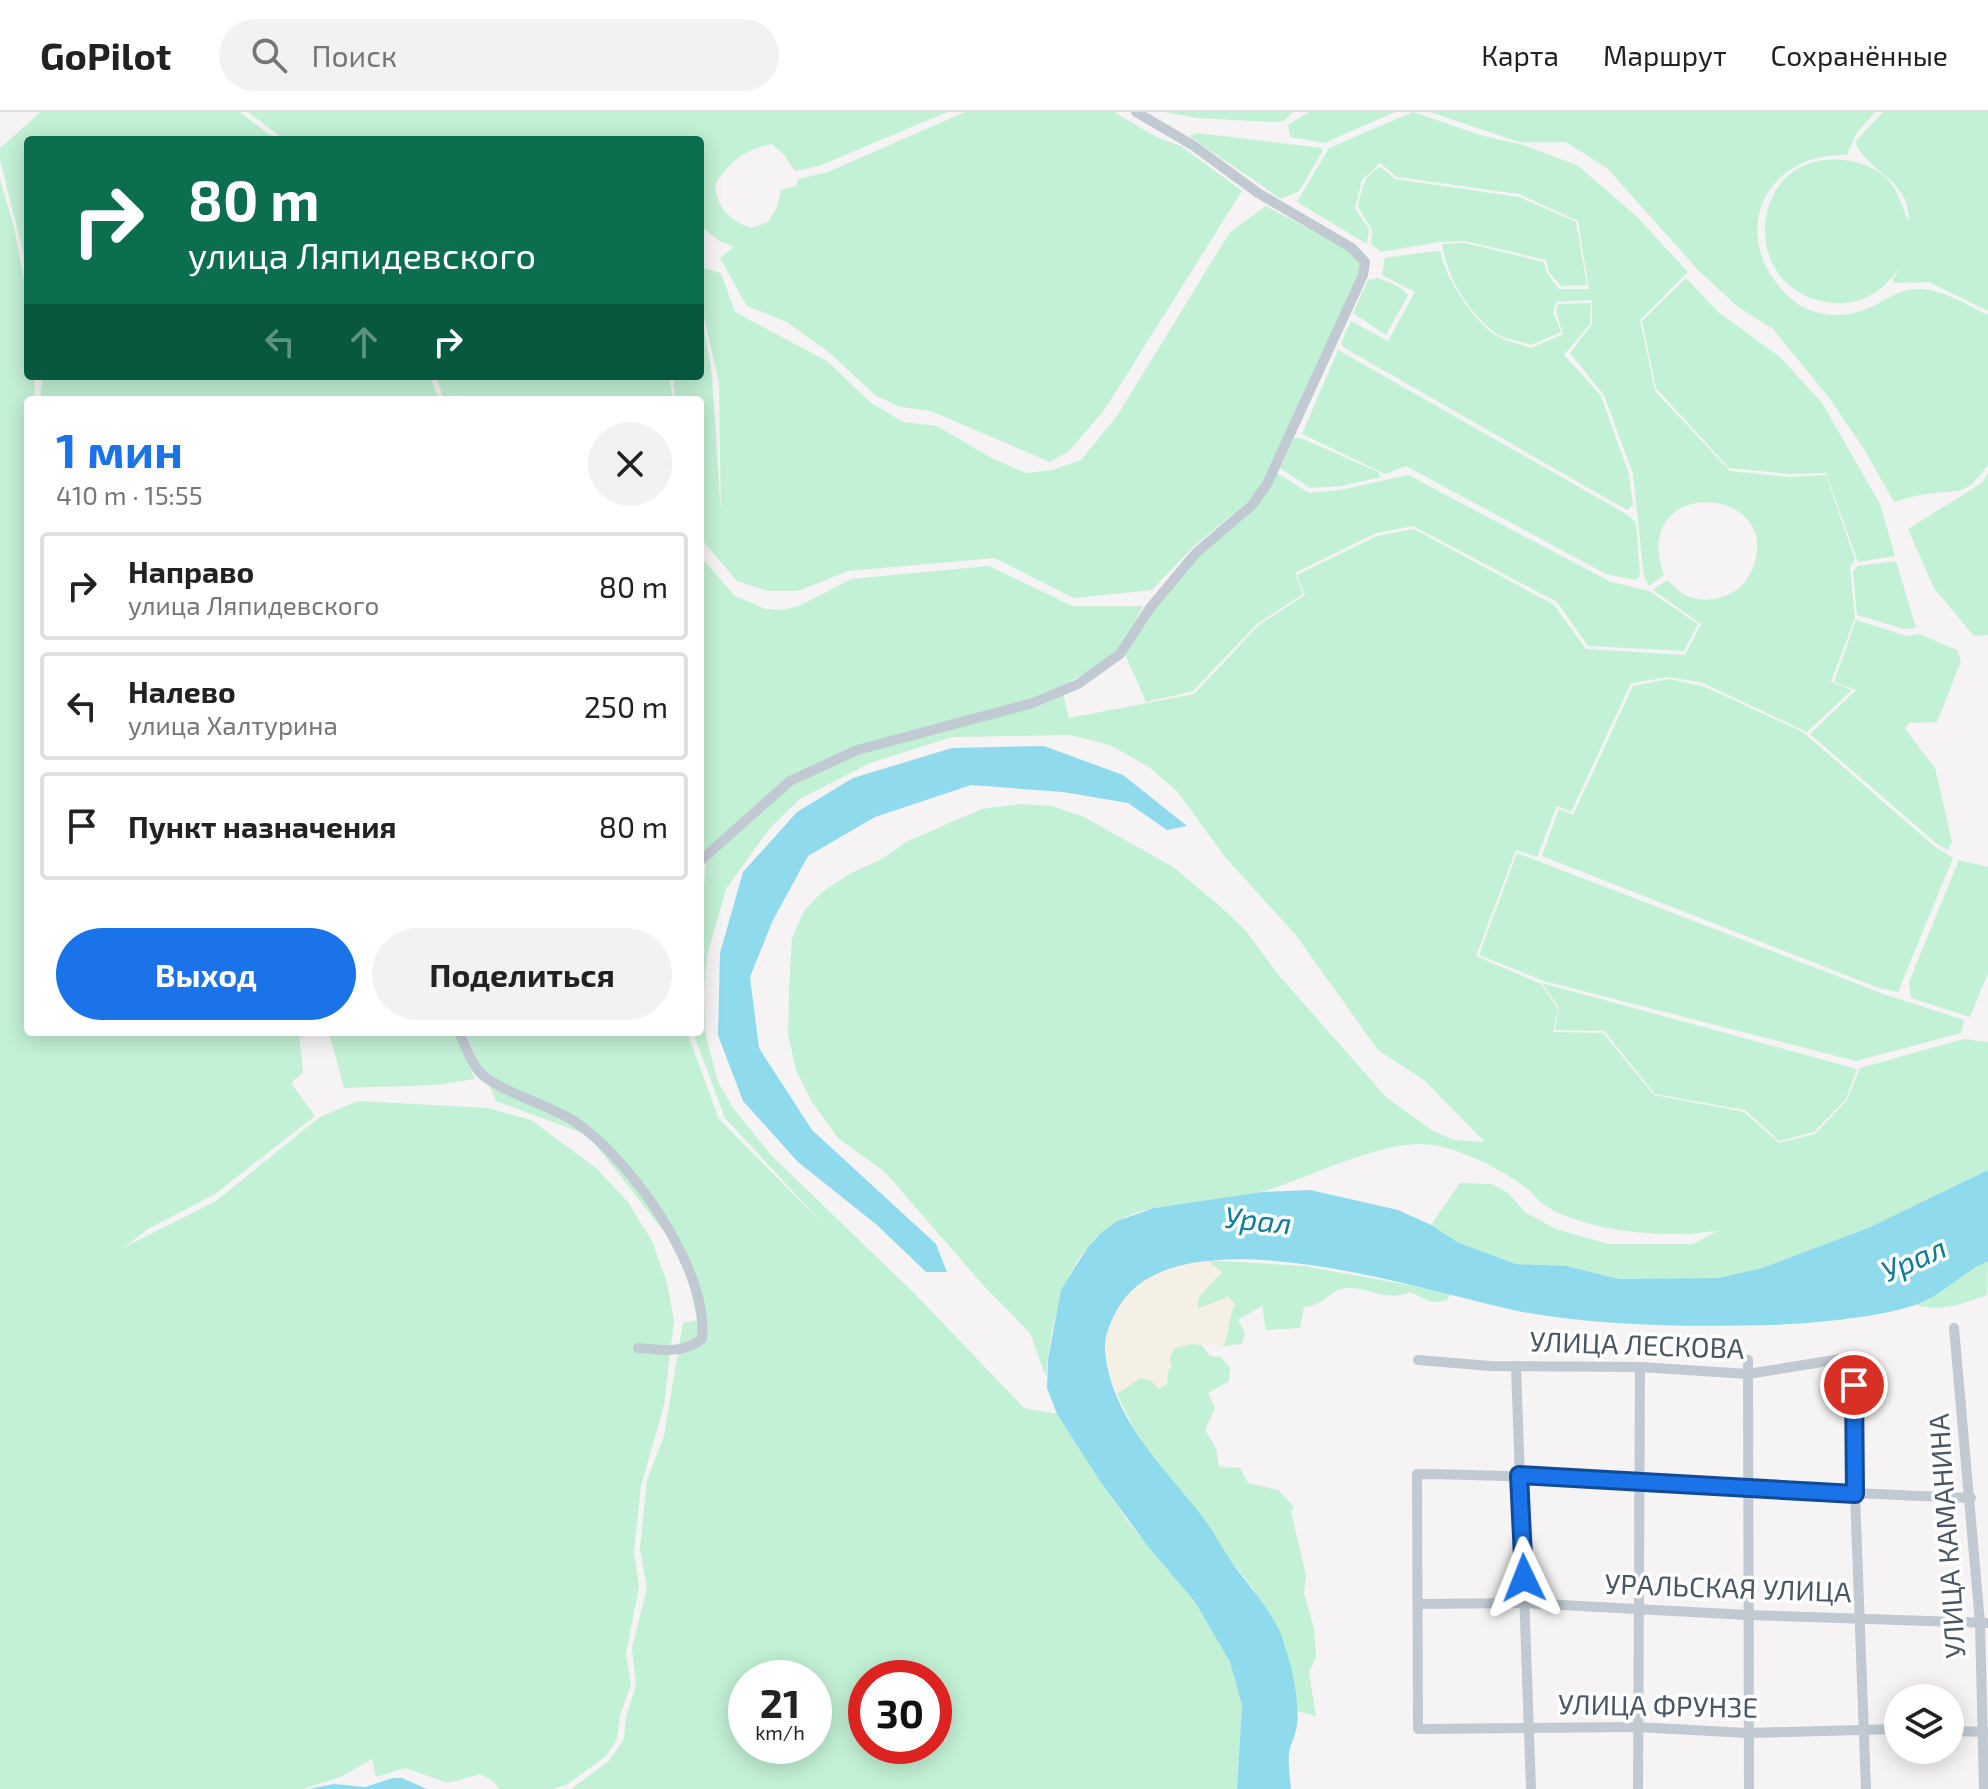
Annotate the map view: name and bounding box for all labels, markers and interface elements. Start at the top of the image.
search box [219,19,779,91]
text: GoPilot [40,32,171,78]
icon: search [247,33,291,77]
text: Поиск [311,37,397,73]
text: Карта [1481,38,1559,72]
text: Маршрут [1603,38,1727,72]
text: Сохранённые [1771,38,1948,72]
text: 80 m [188,165,320,232]
icon: right [56,168,160,272]
text: улица Ляпидевского [188,233,536,276]
icon: left [258,320,302,364]
icon: ahead [342,320,386,364]
icon: right [426,320,470,364]
text: 1 мин [56,420,183,478]
button: close [588,422,672,506]
text: 410 m · 15:55 [56,479,203,510]
text: Направо [128,553,254,589]
icon: right [60,564,104,608]
text: 80 m [599,568,668,604]
text: улица Ляпидевского [128,589,379,620]
text: Налево [128,673,236,709]
icon: left [60,684,104,728]
text: 250 m [584,688,668,724]
text: улица Халтурина [128,709,338,740]
icon: arrive [60,804,104,848]
text: Пункт назначения [128,808,396,844]
text: 80 m [599,808,668,844]
button: Выход [56,928,356,1020]
button: Поделиться [372,928,672,1020]
water label: Урал [1223,1198,1294,1240]
water label: Урал [1875,1228,1951,1288]
street label: УЛИЦА ЛЕСКОВА [1529,1323,1746,1365]
pin [1820,1351,1888,1419]
icon: arrive [1832,1363,1876,1407]
street label: УЛИЦА КАМАНИНА [1920,1412,1972,1660]
position arrow [1482,1536,1566,1620]
street label: УРАЛЬСКАЯ УЛИЦА [1604,1566,1853,1608]
speed limit sign: 30 [848,1660,952,1764]
text: 21 [760,1678,800,1726]
map controls [1884,1684,1964,1764]
button: layers [1884,1684,1964,1764]
street label: УЛИЦА ФРУНЗЕ [1558,1686,1758,1724]
text: km/h [755,1720,805,1744]

